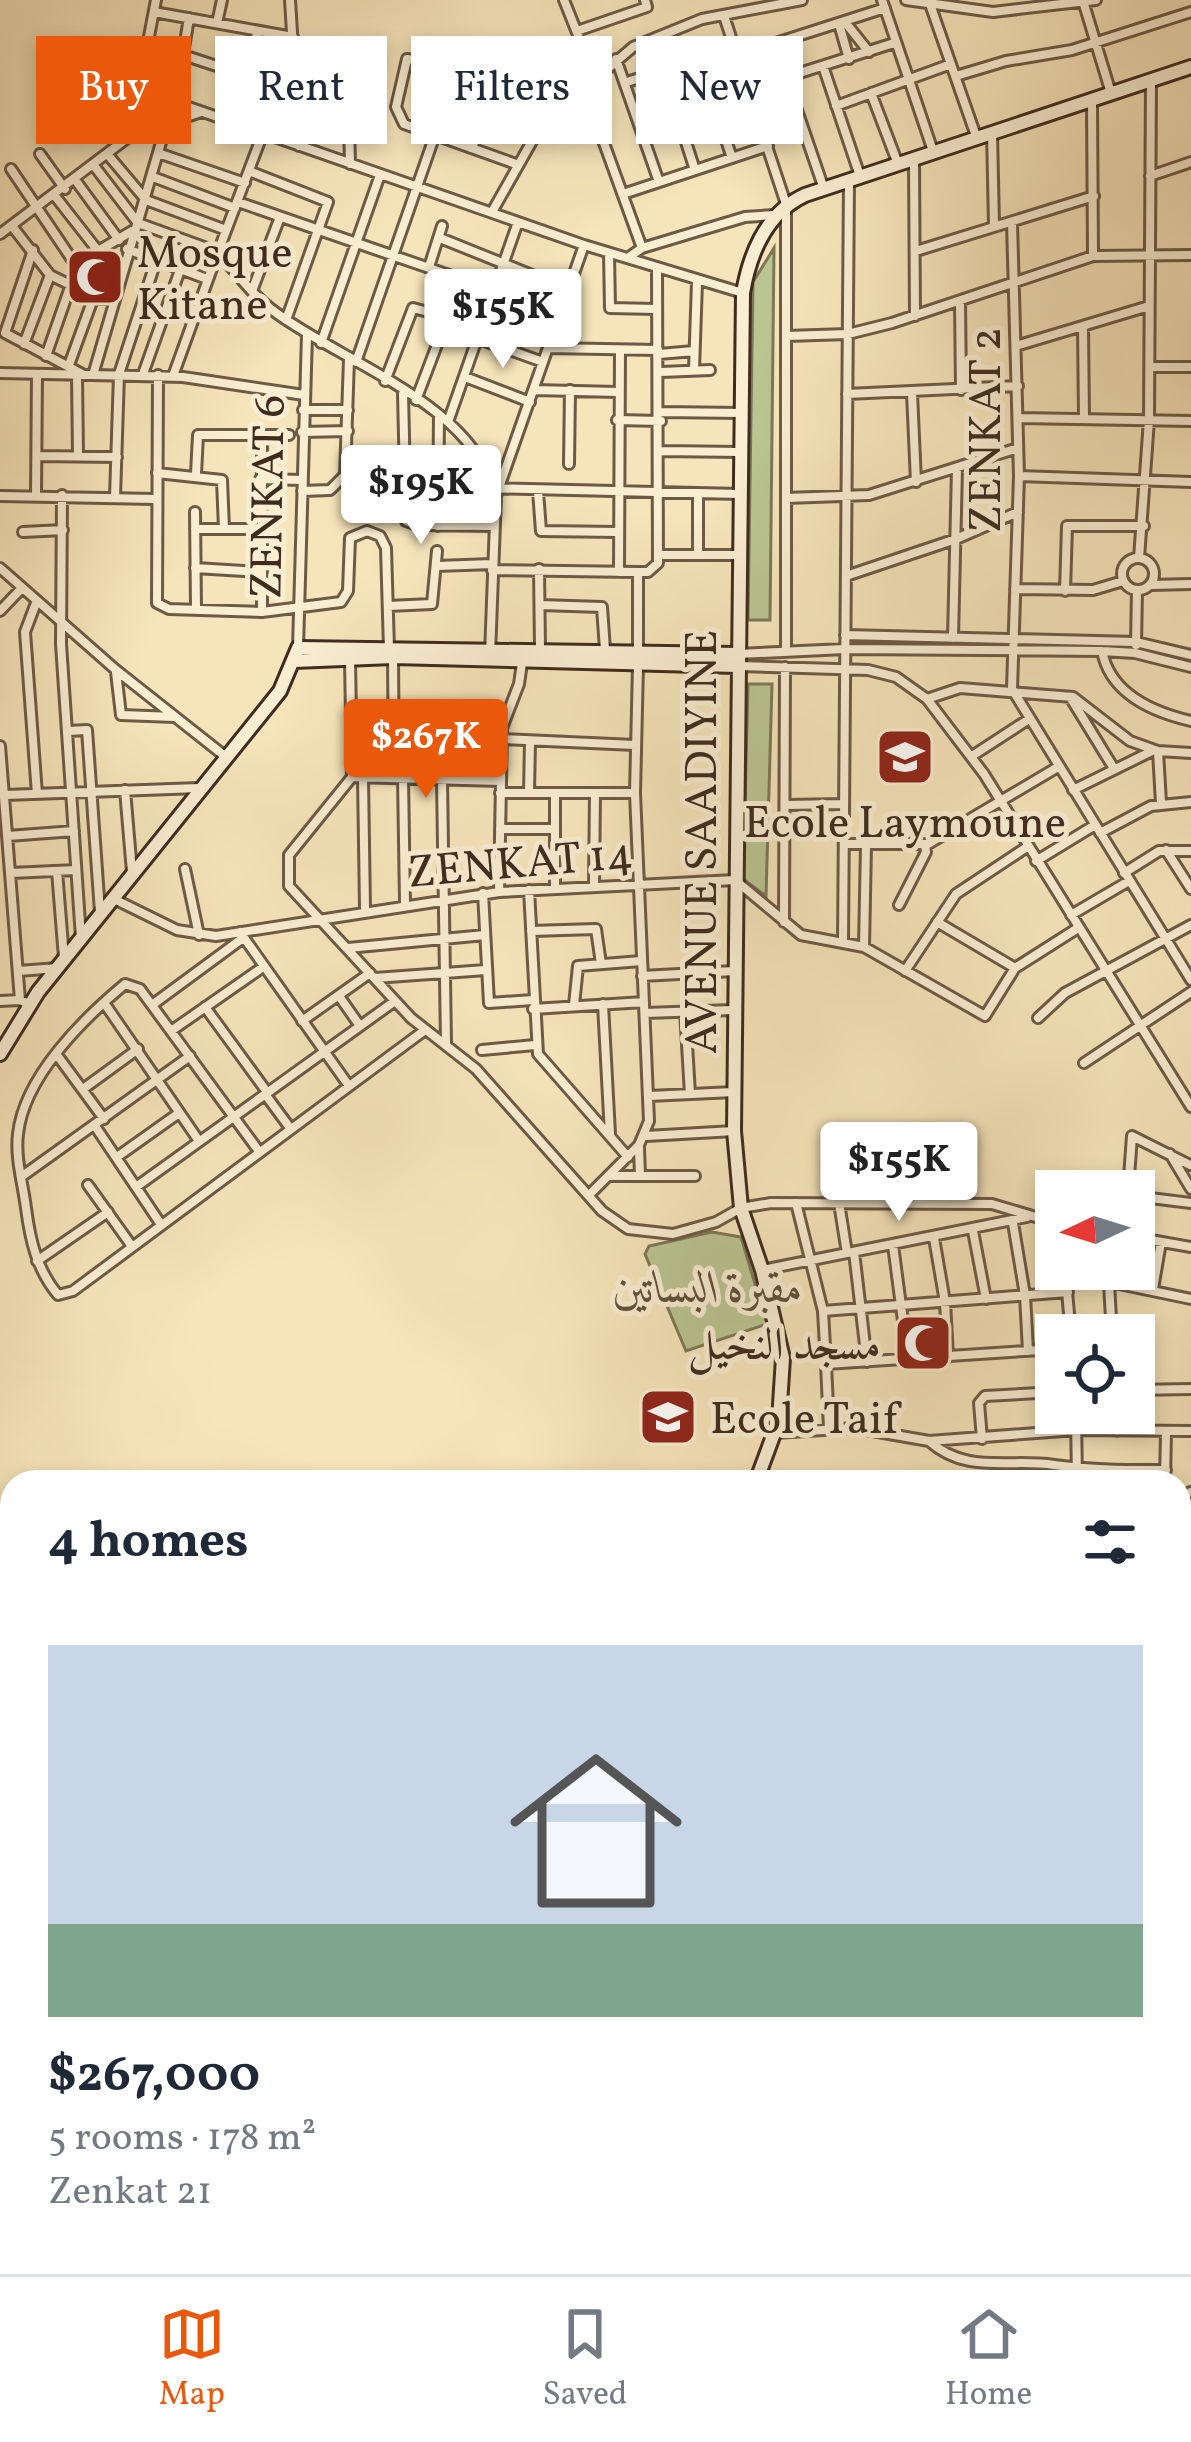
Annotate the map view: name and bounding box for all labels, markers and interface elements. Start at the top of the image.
chip: Buy [36,36,191,144]
chip: Rent [215,36,387,144]
chip: Filters [411,36,612,144]
chip: New [636,36,803,144]
place label: Mosque Kitane [137,224,292,339]
mosque icon: Mosque Kitane [64,246,126,308]
pin: $155K [419,269,587,371]
text: $155K [451,281,555,335]
street label: ZENKAT 2 [957,327,1020,533]
street label: ZENKAT 6 [237,394,304,600]
pin: $195K [337,445,505,547]
text: $195K [368,457,474,511]
street label: AVENUE SAADIYINE [673,630,736,1054]
pin: $267K [342,699,510,801]
text: $267K [371,711,481,765]
school or university icon: Ecole Laymoune [874,726,936,788]
place label: Ecole Laymoune [744,794,1066,857]
street label: ZENKAT 14 [405,824,636,907]
pin: $155K [815,1122,983,1224]
text: $155K [847,1134,951,1188]
north arrow [1035,1170,1155,1290]
map controls [1035,1170,1155,1434]
park label: مقبرة البساتين [612,1259,804,1322]
mosque icon: مسجد النخيل [892,1312,954,1374]
button: locate [1035,1314,1155,1434]
place label: مسجد النخيل [688,1316,881,1379]
school or university icon: Ecole Taif [637,1386,699,1448]
place label: Ecole Taif [710,1390,902,1453]
text: 4 homes [48,1507,249,1578]
icon: filters [1077,1509,1143,1575]
icon: home [488,1723,704,1939]
text: $267,000 [48,2041,260,2112]
text: 5 rooms · 178 m² [48,2112,316,2166]
text: Zenkat 21 [48,2166,212,2220]
tab: Map [159,2301,225,2419]
tab: Saved [542,2301,627,2419]
tab: Home [945,2301,1032,2419]

